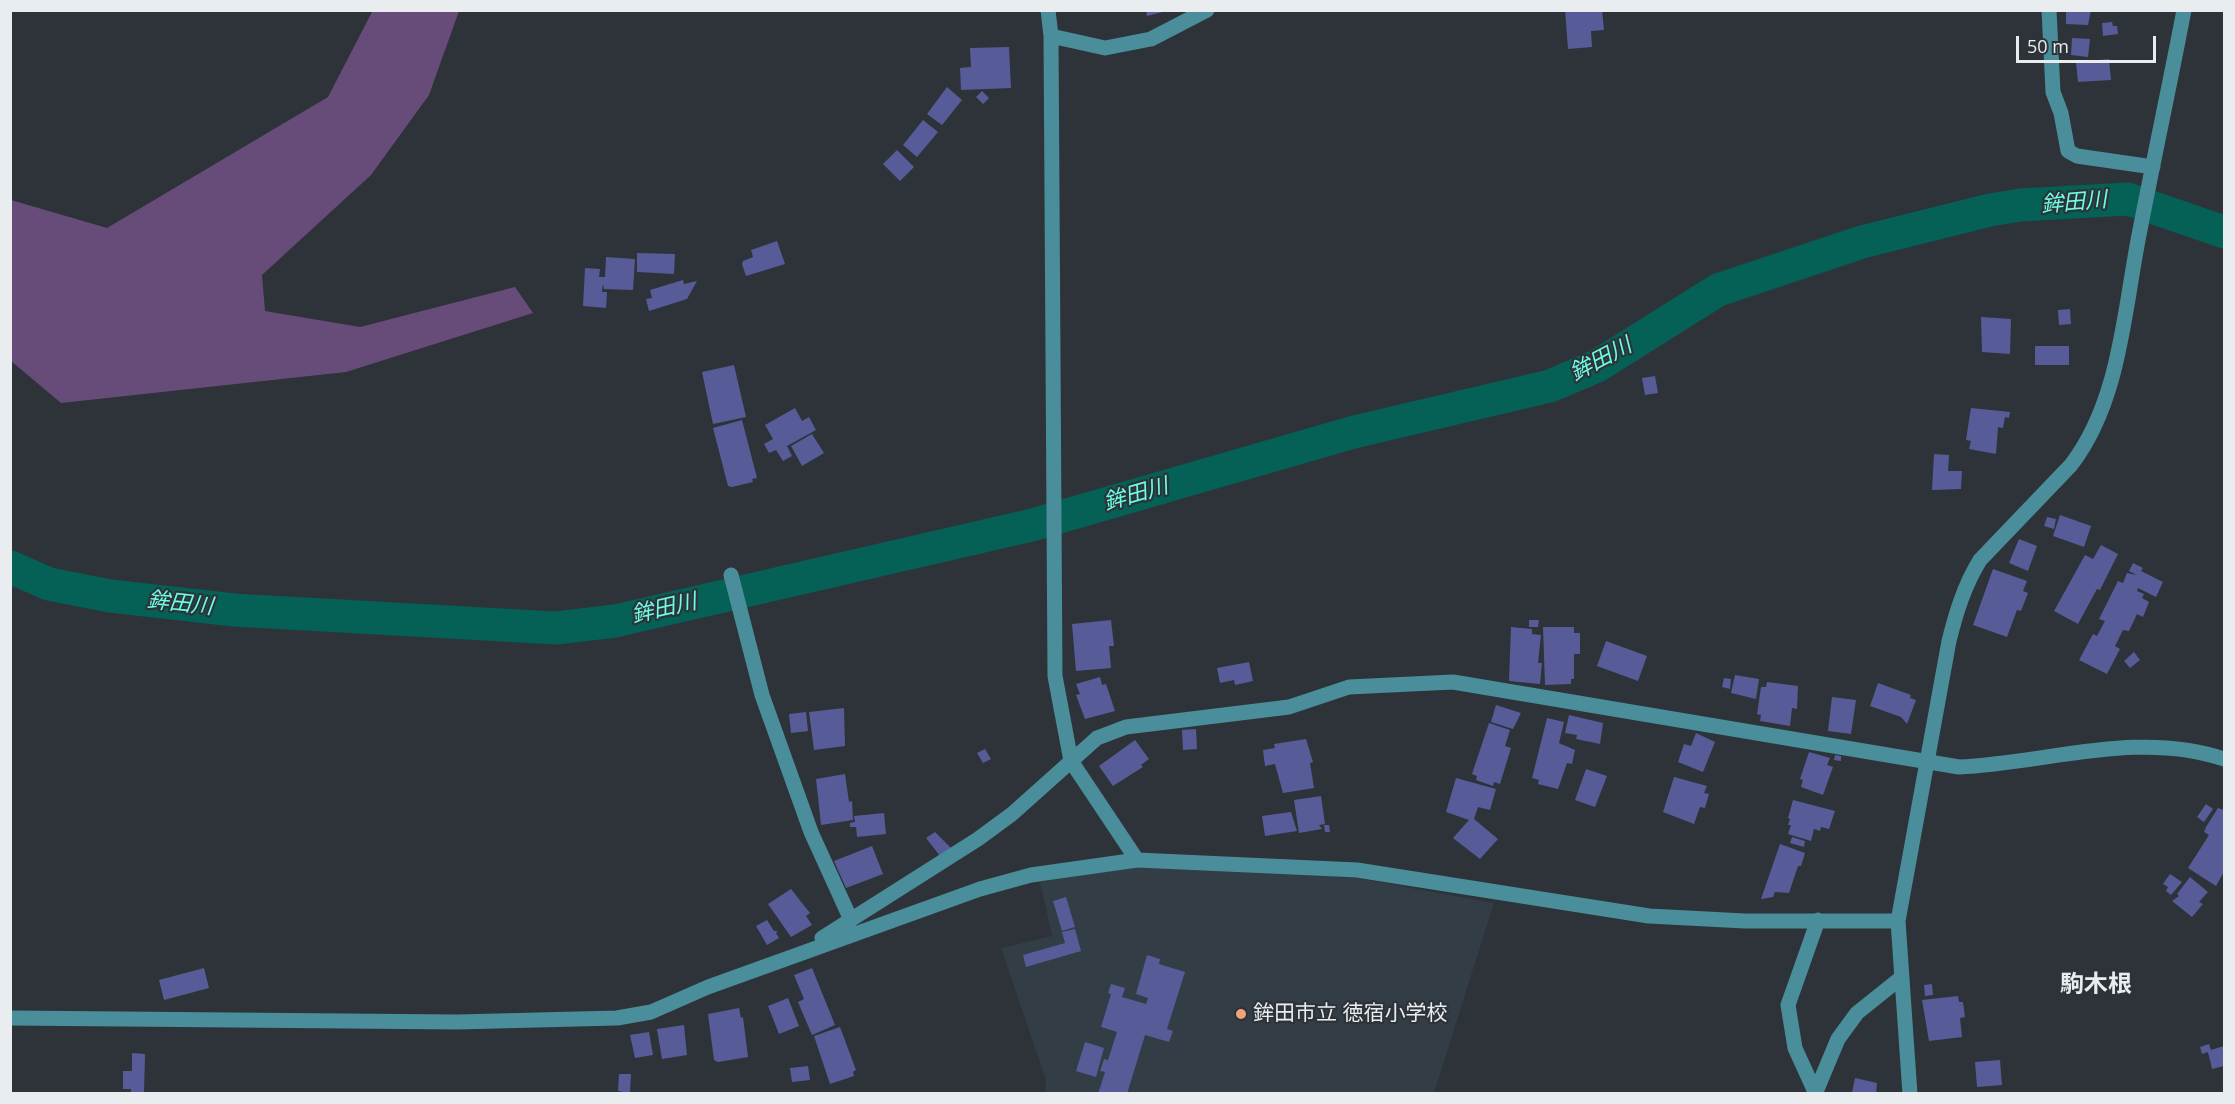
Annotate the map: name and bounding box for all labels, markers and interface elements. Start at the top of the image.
scale bar [2019,24,2158,62]
text: 50 m [2027,34,2069,58]
water label: 鉾田川 [2040,187,2108,219]
water label: 鉾田川 [1566,333,1636,387]
water label: 鉾田川 [1101,473,1171,517]
water label: 鉾田川 [146,587,214,621]
water label: 鉾田川 [629,589,699,629]
district label: 駒木根 [2060,971,2132,999]
place label: 鉾田市立 徳宿小学校 [1253,1001,1447,1027]
marker: 鉾田市立 徳宿小学校 [1234,1007,1248,1021]

